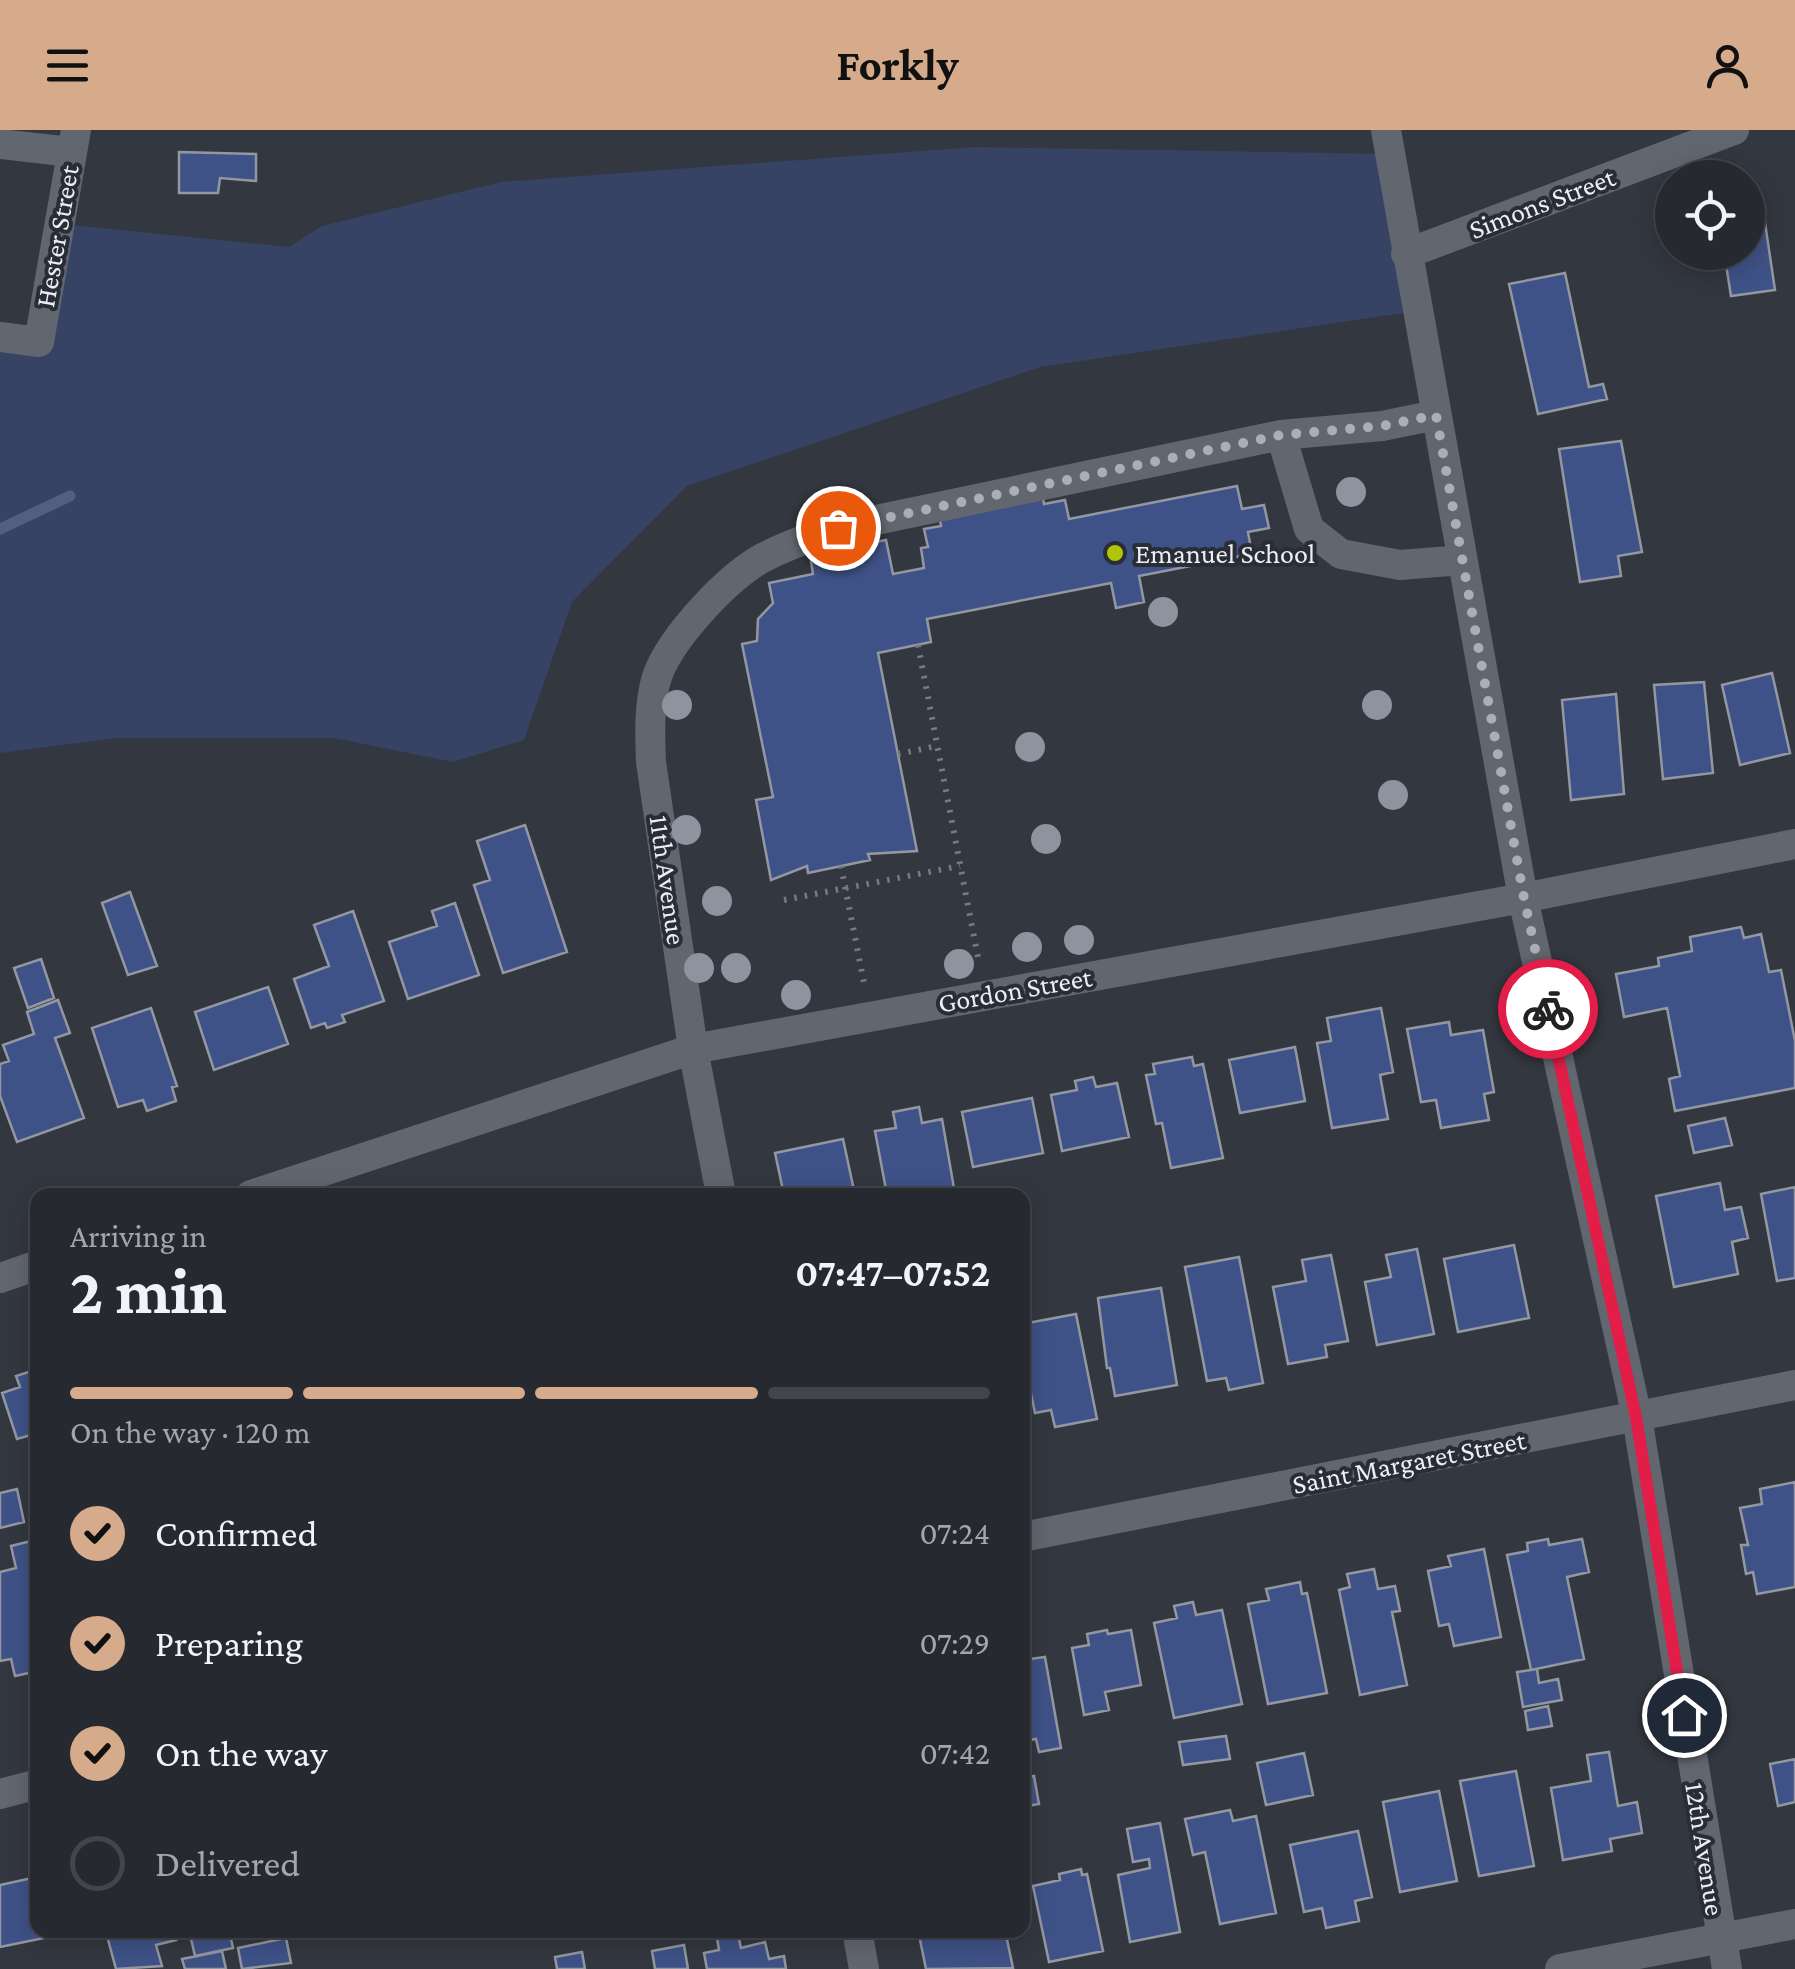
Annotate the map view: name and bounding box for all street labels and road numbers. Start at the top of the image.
street label: Simons Street [1465,161,1620,245]
street label: Hester Street [29,162,85,310]
street label: 11th Avenue [644,813,692,947]
street label: Gordon Street [936,961,1095,1019]
street label: Saint Margaret Street [1290,1424,1529,1500]
street label: 12th Avenue [1679,1780,1731,1918]

